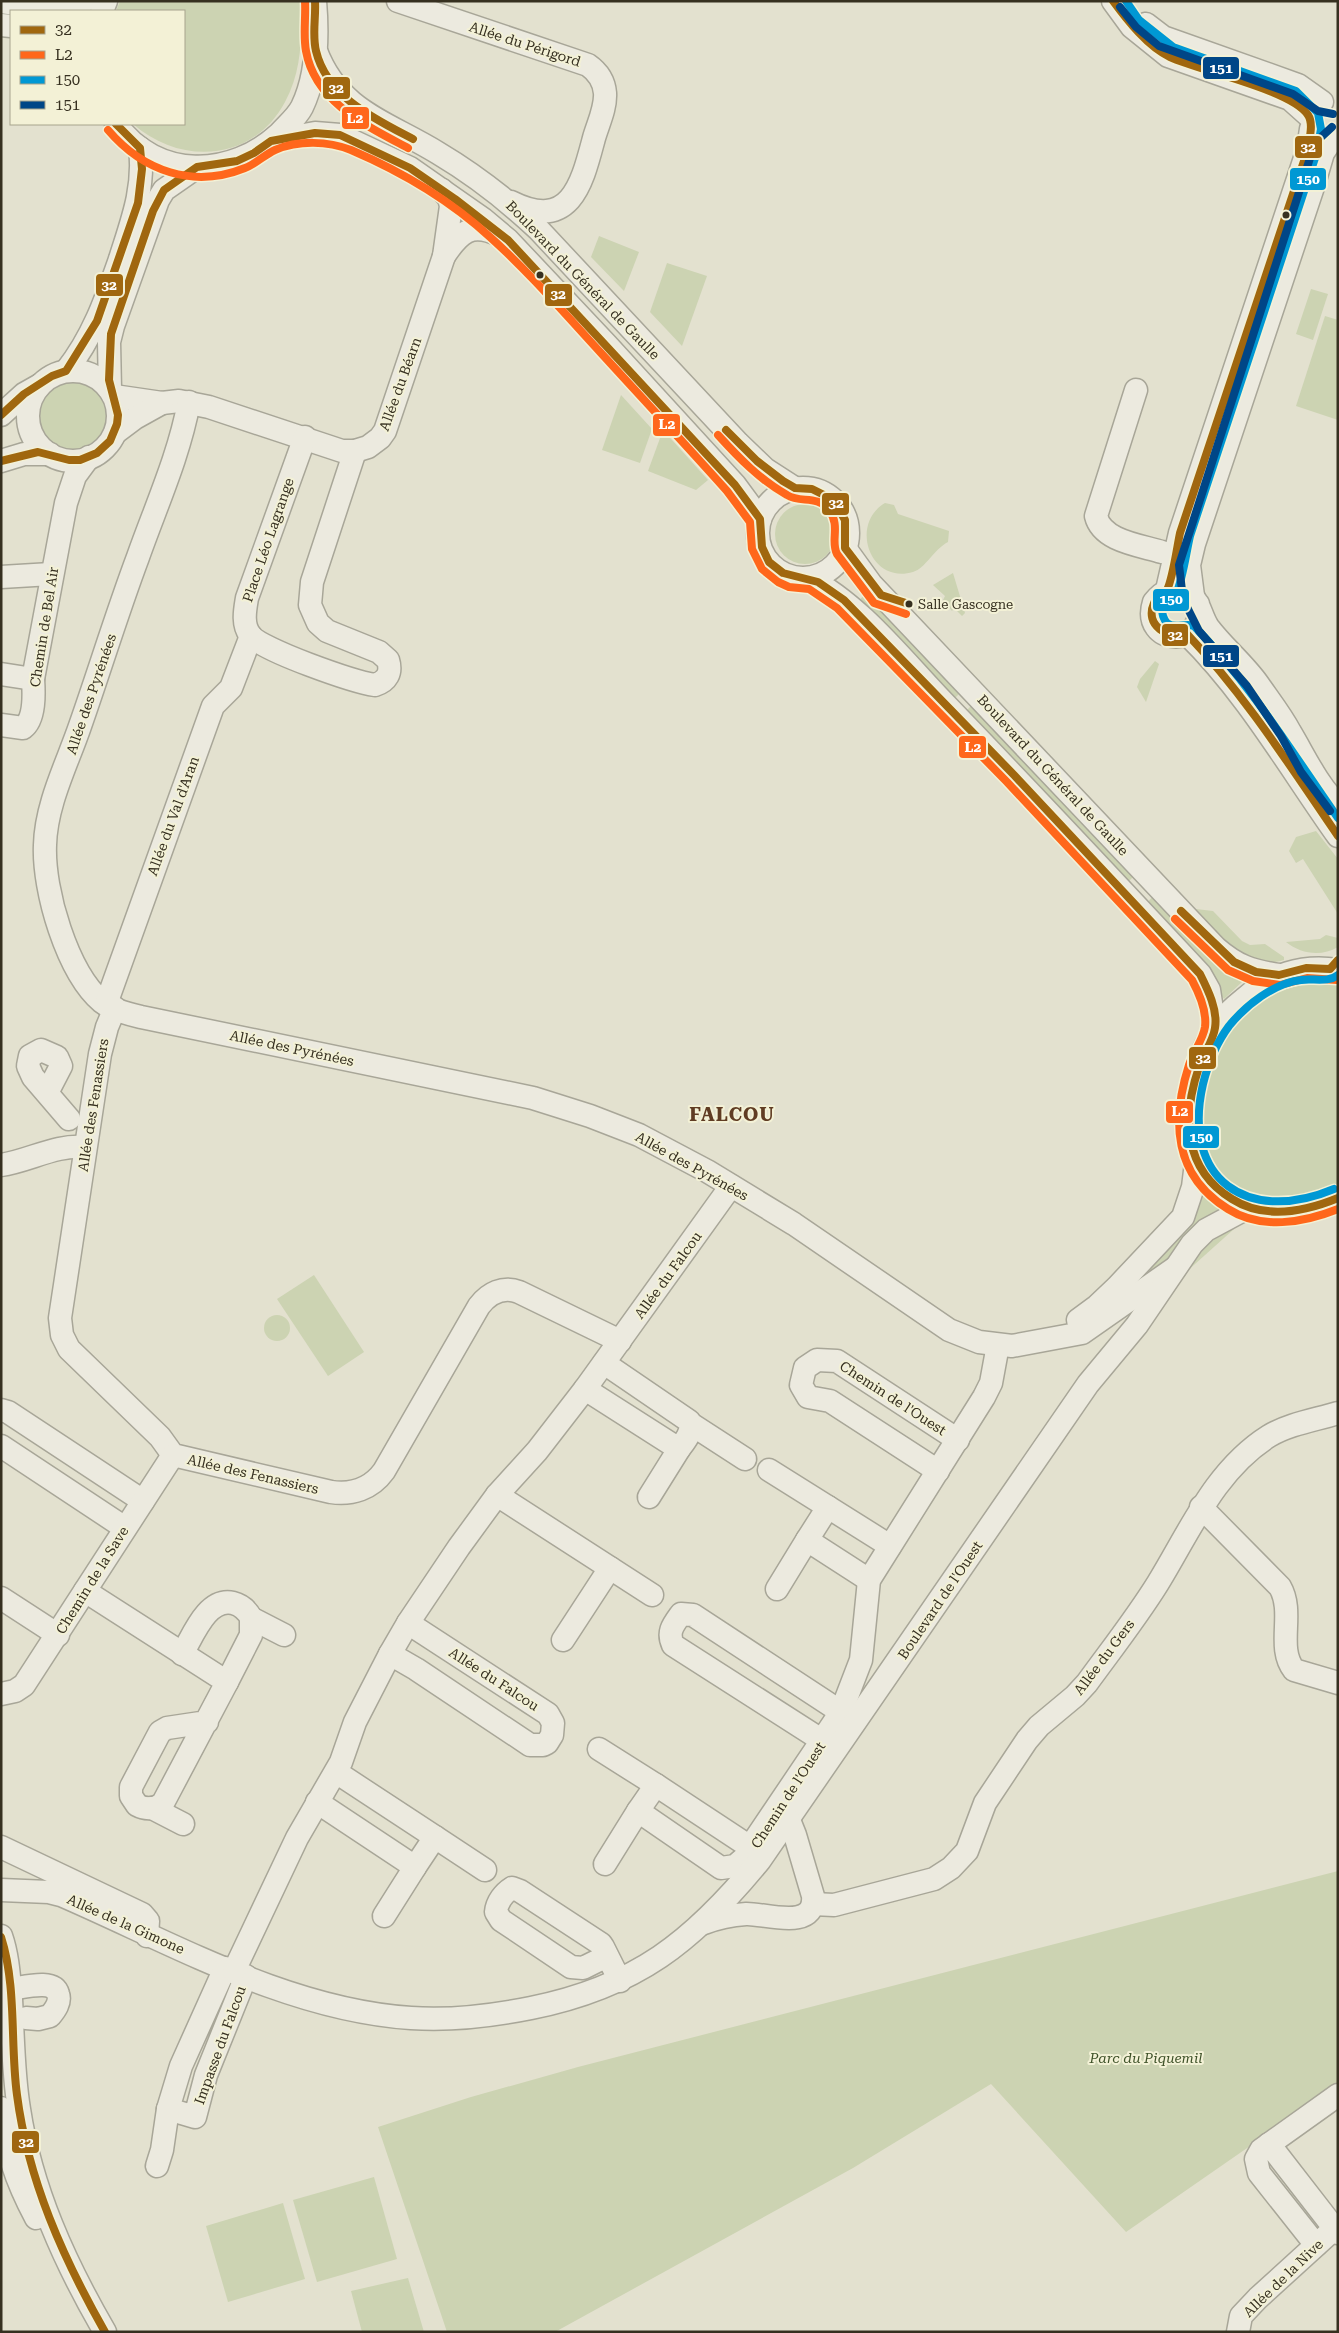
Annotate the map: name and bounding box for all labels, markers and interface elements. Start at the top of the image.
legend [10,10,185,125]
street label: Allée du Périgord [467,18,583,70]
text: 32 [55,21,72,39]
text: L2 [55,46,73,64]
line badge: 151 [1202,56,1240,80]
text: 151 [1209,60,1233,76]
text: 150 [55,71,80,89]
line badge: 32 [322,76,351,100]
text: 32 [328,80,344,96]
text: 151 [55,96,80,114]
line badge: L2 [341,106,370,130]
text: L2 [347,110,364,126]
line badge: 32 [1294,135,1323,159]
text: 32 [1300,139,1316,155]
line badge: 150 [1289,167,1327,191]
text: 150 [1296,171,1320,187]
street label: Boulevard du Général de Gaulle [503,197,663,363]
unlabelled marker [1281,210,1291,220]
unlabelled marker [535,270,545,280]
line badge: 32 [95,273,124,297]
text: 32 [101,277,117,293]
line badge: 32 [544,283,573,307]
text: 32 [550,286,566,302]
street label: Allée du Béarn [376,335,424,433]
line badge: L2 [652,413,681,437]
text: L2 [659,416,676,432]
street label: Place Léo Lagrange [239,476,297,604]
line badge: 32 [821,492,850,516]
text: 32 [828,495,844,511]
street label: Chemin de Bel Air [27,565,61,688]
line badge: 150 [1152,588,1190,612]
text: 150 [1159,591,1183,607]
place label: Salle Gascogne [918,597,1013,612]
marker: Salle Gascogne [904,599,914,609]
line badge: 32 [1161,623,1189,647]
text: 32 [1167,627,1183,643]
street label: Allée des Pyrénées [63,631,119,756]
line badge: 151 [1202,644,1240,668]
text: 151 [1209,648,1233,664]
street label: Boulevard du Général de Gaulle [974,691,1132,859]
line badge: L2 [958,735,987,759]
text: L2 [965,739,982,755]
street label: Allée du Val d'Aran [144,754,202,878]
street label: Allée des Pyrénées [228,1027,356,1069]
street label: Allée des Fenassiers [75,1037,111,1173]
line badge: 32 [1188,1046,1217,1070]
text: 32 [1195,1050,1211,1066]
line badge: L2 [1165,1100,1194,1124]
district label: FALCOU [689,1103,775,1126]
text: L2 [1172,1103,1189,1119]
line badge: 150 [1182,1125,1220,1149]
street label: Allée des Pyrénées [633,1128,752,1204]
text: 150 [1189,1129,1213,1145]
street label: Allée du Falcou [631,1228,705,1322]
street label: Chemin de l'Ouest [837,1358,949,1438]
street label: Allée des Fenassiers [186,1451,321,1497]
street label: Chemin de la Save [52,1523,132,1637]
street label: Boulevard de l'Ouest [895,1538,985,1662]
street label: Allée du Gers [1070,1616,1138,1698]
street label: Allée du Falcou [446,1644,542,1714]
street label: Chemin de l'Ouest [748,1739,828,1851]
street label: Allée de la Gimone [65,1891,187,1957]
street label: Impasse du Falcou [191,1983,249,2106]
park label: Parc du Piquemil [1089,2050,1202,2066]
line badge: 32 [11,2130,40,2154]
text: 32 [18,2134,34,2150]
street label: Allée de la Nive [1240,2236,1326,2320]

